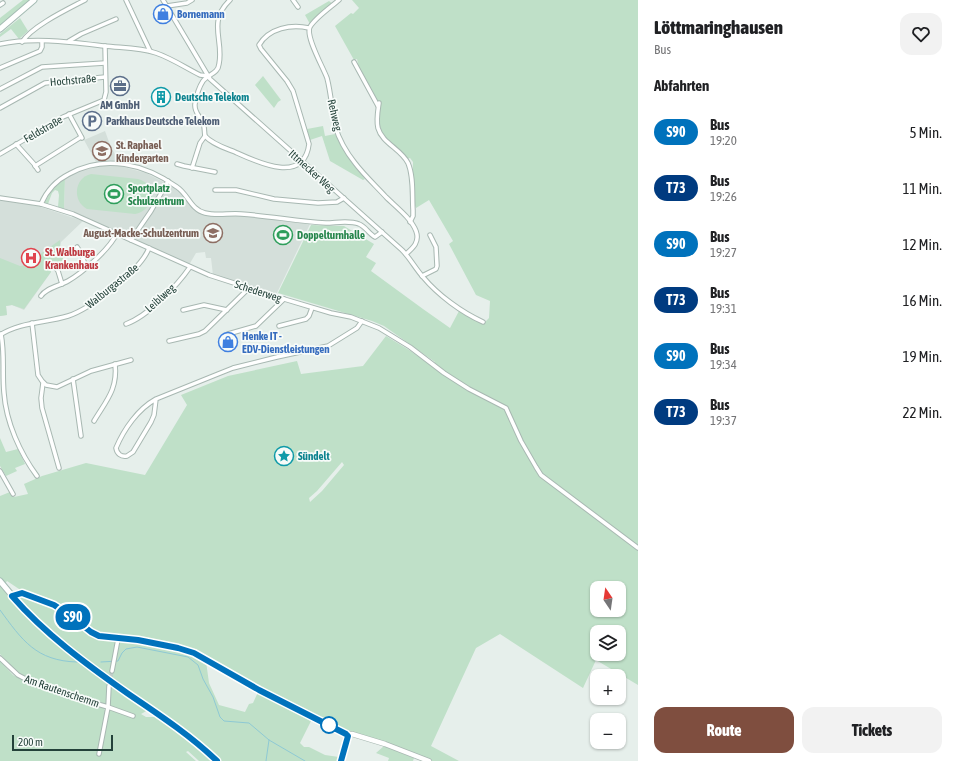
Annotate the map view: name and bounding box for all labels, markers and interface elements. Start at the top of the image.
shop icon: Bornemann [152,3,174,25]
place label: Bornemann [177,8,225,20]
button: heart [900,13,942,55]
text: Löttmaringhausen [654,16,783,38]
text: Bus [654,42,671,57]
street label: Hochstraße [49,72,97,88]
office icon: AM GmbH [109,75,131,97]
text: Abfahrten [654,77,709,94]
building icon: Deutsche Telekom [150,86,172,108]
place label: Deutsche Telekom [175,91,249,103]
street label: Rehweg [326,98,345,132]
place label: AM GmbH [99,99,140,111]
parking icon: Parkhaus Deutsche Telekom [81,110,103,132]
street label: Feldstraße [22,113,64,145]
place label: Parkhaus Deutsche Telekom [106,115,220,127]
text: Bus [710,116,730,133]
text: S90 [666,124,686,140]
text: 5 Min. [909,124,942,141]
text: 19:20 [710,133,737,148]
place label: St. Raphael Kindergarten [116,139,169,164]
school or university icon: St. Raphael Kindergarten [91,140,113,162]
street label: Ittmecker Weg [287,147,338,195]
text: Bus [710,172,730,189]
text: T73 [666,180,686,196]
text: 11 Min. [902,180,942,197]
place label: Sportplatz Schulzentrum [128,182,184,207]
sports icon: Sportplatz Schulzentrum [103,183,125,205]
text: 19:26 [710,189,737,204]
school or university icon: August-Macke-Schulzentrum [202,222,224,244]
sports icon: Doppelturnhalle [272,224,294,246]
place label: August-Macke-Schulzentrum [82,227,199,239]
text: Bus [710,228,730,245]
place label: Doppelturnhalle [297,229,365,241]
text: S90 [666,236,686,252]
text: 12 Min. [902,236,942,253]
text: 19:27 [710,245,737,260]
place label: St. Walburga Krankenhaus [45,246,99,271]
hospital icon: St. Walburga Krankenhaus [20,247,42,269]
street label: Walburgastraße [83,261,141,311]
street label: Schederweg [233,278,283,304]
street label: Leiblweg [143,281,178,314]
text: Bus [710,284,730,301]
text: T73 [666,292,686,308]
text: 16 Min. [902,292,942,309]
text: 19:31 [710,301,737,316]
place label: Henke IT - EDV-Dienstleistungen [242,330,330,355]
shop icon: Henke IT - EDV-Dienstleistungen [217,331,239,353]
text: Bus [710,340,730,357]
text: S90 [666,348,686,364]
text: 19 Min. [902,348,942,365]
text: 19:34 [710,357,737,372]
text: Bus [710,396,730,413]
text: T73 [666,404,686,420]
text: 22 Min. [902,404,942,421]
text: 19:37 [710,413,737,428]
place icon: Sündelt [273,445,295,467]
place label: Sündelt [298,450,330,462]
north arrow [590,581,626,617]
map controls [590,581,626,749]
line badge: S90 [50,604,96,630]
text: S90 [63,609,83,625]
button: layers [590,625,626,661]
button: + [590,669,626,705]
street label: Am Rautenschemm [23,673,101,709]
button: Route [654,707,794,753]
button: Tickets [802,707,942,753]
button: − [590,713,626,749]
unlabelled marker [320,716,338,734]
scale bar [12,733,113,752]
text: 200 m [18,736,43,748]

